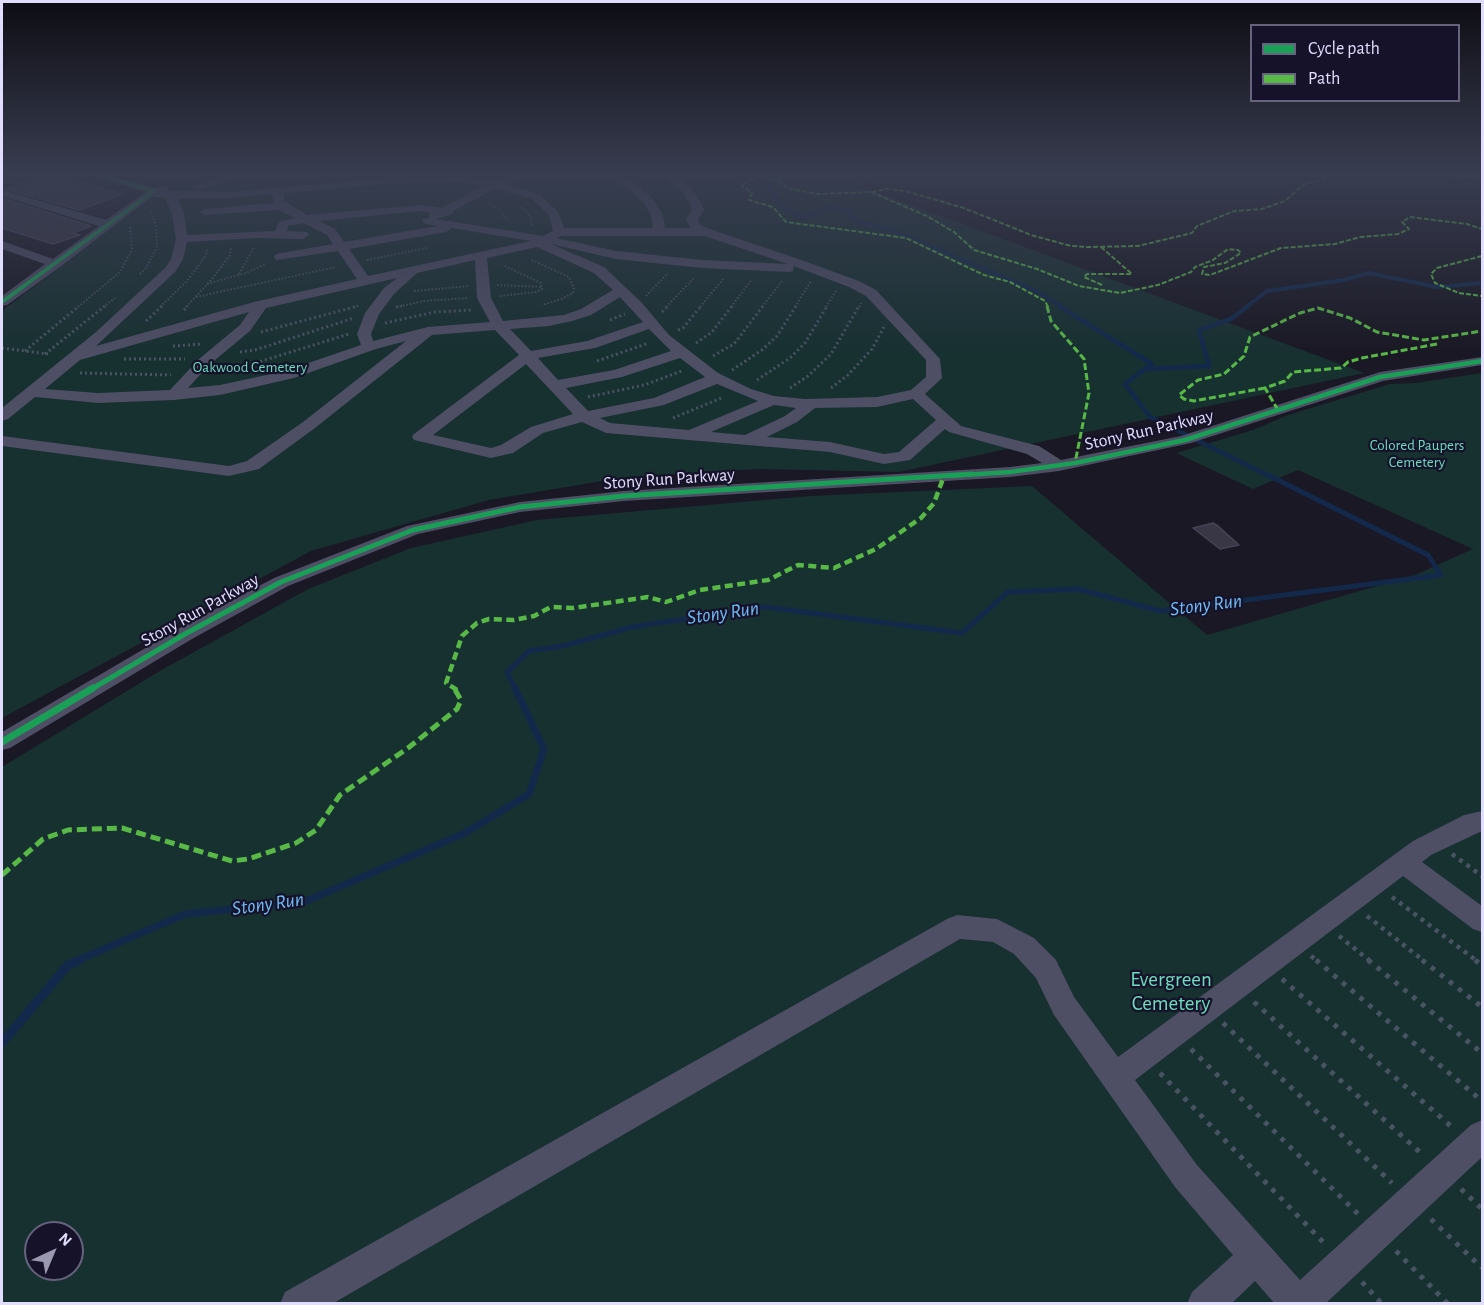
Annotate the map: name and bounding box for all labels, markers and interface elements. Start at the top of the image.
legend [1250,24,1460,102]
text: Cycle path [1308,40,1380,58]
text: Path [1308,70,1340,88]
park label: Oakwood Cemetery [193,358,307,376]
street label: Stony Run Parkway [1082,405,1216,455]
park label: Colored Paupers Cemetery [1370,436,1464,471]
street label: Stony Run Parkway [603,464,735,494]
street label: Stony Run Parkway [137,569,263,651]
water label: Stony Run [1168,589,1244,621]
water label: Stony Run [685,596,761,630]
water label: Stony Run [230,887,306,921]
park label: Evergreen Cemetery [1130,967,1212,1017]
north arrow [24,1221,84,1281]
text: N [56,1230,75,1249]

